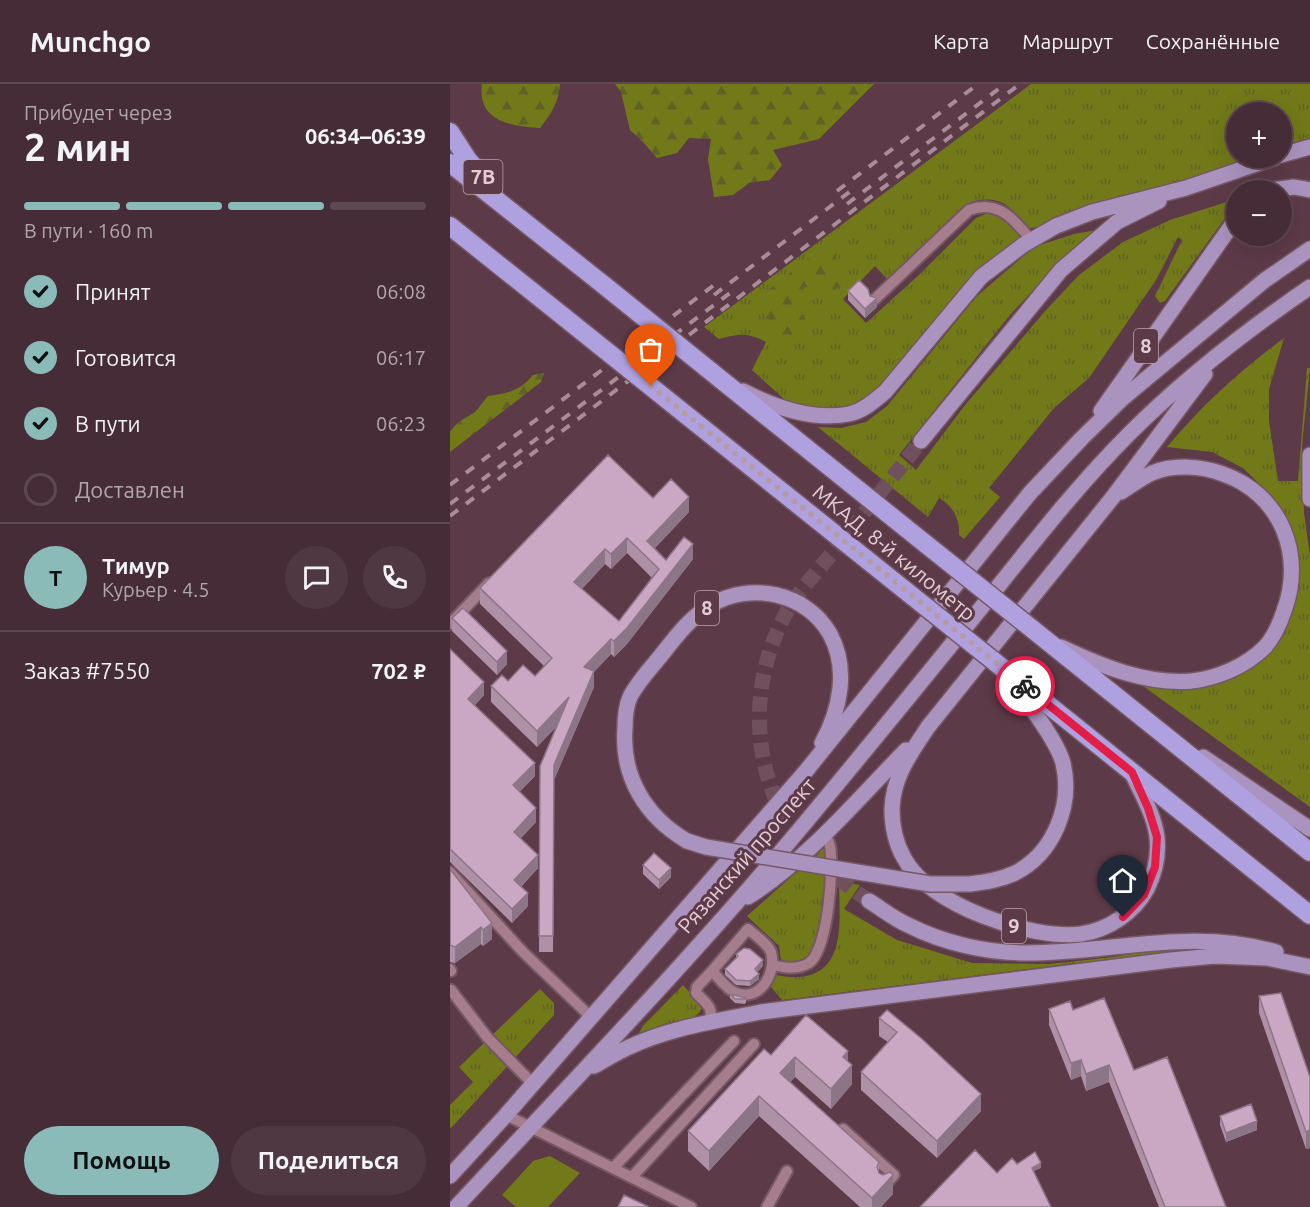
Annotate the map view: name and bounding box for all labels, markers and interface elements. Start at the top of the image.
text: Munchgo [30,26,151,57]
text: Карта [933,29,989,53]
text: Маршрут [1022,29,1113,53]
text: Сохранённые [1146,29,1280,53]
text: Прибудет через [24,101,172,124]
map controls [1226,102,1292,246]
button: + [1226,102,1292,168]
text: 06:34–06:39 [305,123,426,148]
text: 2 мин [24,125,132,168]
road number: 7B [464,160,502,194]
button: − [1226,180,1292,246]
text: В пути · 160 m [24,219,153,242]
icon: check [24,275,57,308]
text: Принят [75,279,151,304]
text: 06:08 [376,280,426,303]
pin [625,324,676,386]
road number: 8 [1134,329,1158,363]
icon: bag [634,333,667,366]
icon: check [24,341,57,374]
text: Готовится [75,345,176,370]
text: 06:17 [376,346,426,369]
icon: check [24,407,57,440]
text: В пути [75,411,141,436]
text: 06:23 [376,412,426,435]
text: Доставлен [75,477,185,502]
street label: МКАД, 8-й километр [809,479,981,625]
button: chat [285,546,348,609]
button: phone [363,546,426,609]
text: Тимур [102,553,170,578]
text: Т [49,565,62,590]
text: Курьер · 4.5 [102,578,209,601]
road number: 8 [695,591,719,625]
courier [995,656,1055,716]
text: Заказ #7550 [24,658,150,683]
text: 702 ₽ [371,658,426,683]
icon: bike [1009,670,1042,703]
street label: Рязанский проспект [672,772,821,938]
pin [1097,855,1148,917]
icon: home [1106,864,1139,897]
road number: 9 [1002,909,1026,943]
button: Помощь [24,1126,219,1195]
button: Поделиться [231,1126,426,1195]

